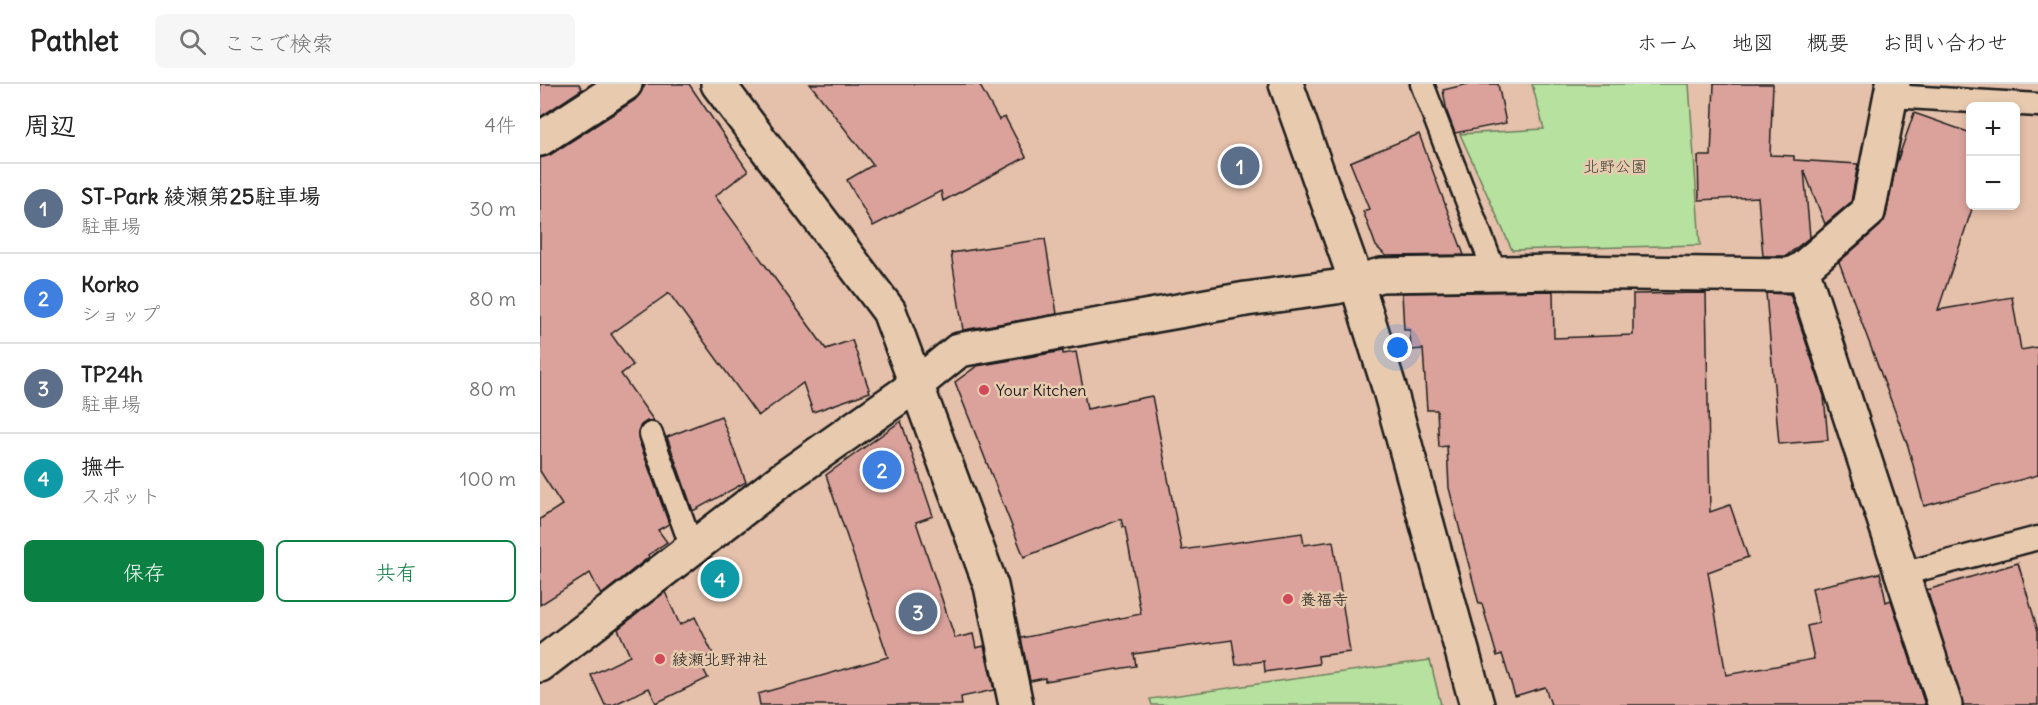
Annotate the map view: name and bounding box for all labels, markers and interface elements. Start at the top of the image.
search box [155,14,575,68]
text: Pathlet [30,23,119,59]
icon: search [176,25,209,58]
text: ここで検索 [224,29,334,57]
text: ホーム [1637,29,1699,56]
text: 地図 [1732,29,1774,56]
text: 概要 [1807,29,1849,56]
text: お問い合わせ [1882,29,2008,56]
map controls [1966,102,2020,210]
button: + [1966,102,2020,156]
text: 周辺 [24,109,76,142]
text: 4件 [484,112,516,137]
pin: 1 [1220,144,1260,188]
park label: 北野公園 [1583,156,1647,176]
button: − [1966,156,2020,210]
text: ST-Park 綾瀬第25駐車場 [81,182,321,210]
text: 1 [40,196,47,221]
text: 30 m [469,196,516,221]
text: 駐車場 [81,213,141,238]
text: Korko [81,270,139,298]
text: 2 [38,286,49,311]
text: 80 m [469,286,516,311]
text: ショップ [81,301,160,326]
your location [1383,333,1412,362]
text: TP24h [81,360,143,388]
text: 3 [38,376,49,401]
text: 80 m [469,376,516,401]
place label: Your Kitchen [996,380,1087,400]
marker: Your Kitchen [977,383,991,397]
text: 駐車場 [81,391,141,416]
pin: 2 [862,448,902,492]
text: 撫牛 [81,452,125,480]
text: 4 [38,466,49,491]
text: 100 m [459,466,516,491]
text: スポット [81,483,161,508]
button: 保存 [24,540,264,602]
button: 共有 [276,540,516,602]
pin: 4 [700,556,740,602]
place label: 養福寺 [1300,589,1348,609]
pin: 3 [898,590,938,634]
marker: 養福寺 [1281,592,1295,606]
place label: 綾瀬北野神社 [672,649,768,669]
marker: 綾瀬北野神社 [653,652,667,666]

